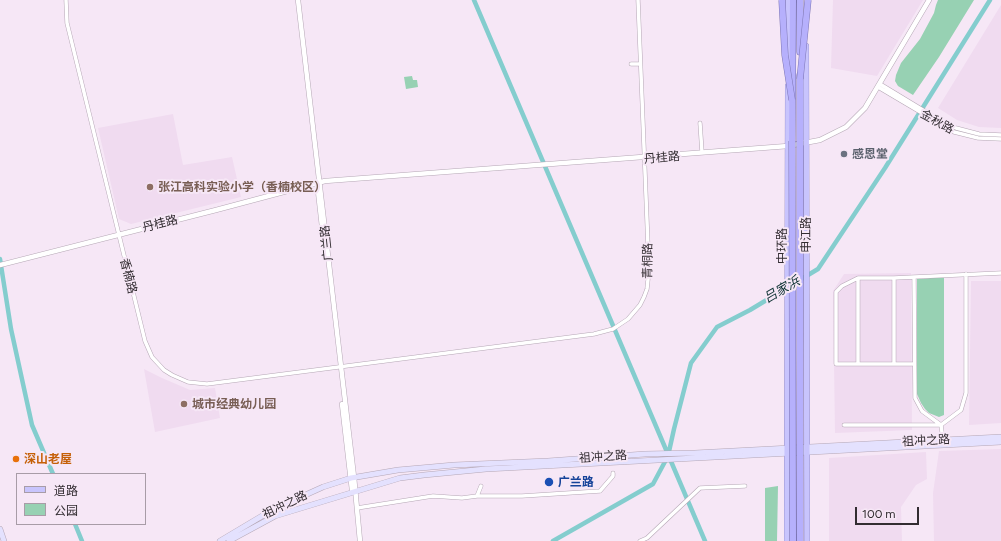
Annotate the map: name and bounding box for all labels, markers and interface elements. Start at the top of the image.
street label: 金秋路 [918,107,956,137]
place label: 感恩堂 [852,147,888,161]
street label: 丹桂路 [643,149,681,167]
marker: 感恩堂 [839,149,849,159]
place label: 张江高科实验小学（香楠校区） [158,180,326,194]
marker: 张江高科实验小学（香楠校区） [145,182,155,192]
street label: 丹桂路 [141,213,179,235]
street label: 申江路 [799,217,813,253]
street label: 广兰路 [318,224,336,262]
street label: 中环路 [775,228,789,264]
street label: 青桐路 [640,243,656,279]
street label: 香楠路 [117,257,139,295]
water label: 吕家浜 [761,273,803,307]
place label: 城市经典幼儿园 [192,397,276,411]
marker: 城市经典幼儿园 [179,399,189,409]
street label: 祖冲之路 [902,433,950,449]
street label: 祖冲之路 [579,448,627,466]
place label: 深山老屋 [24,452,72,466]
marker: 深山老屋 [11,454,21,464]
legend [16,473,146,525]
place label: 广兰路 [558,475,594,489]
marker: 广兰路 [543,476,555,488]
text: 道路 [54,484,78,498]
street label: 祖冲之路 [260,488,310,522]
scale bar [857,499,921,525]
text: 公园 [54,504,78,518]
text: 100 m [862,507,896,521]

